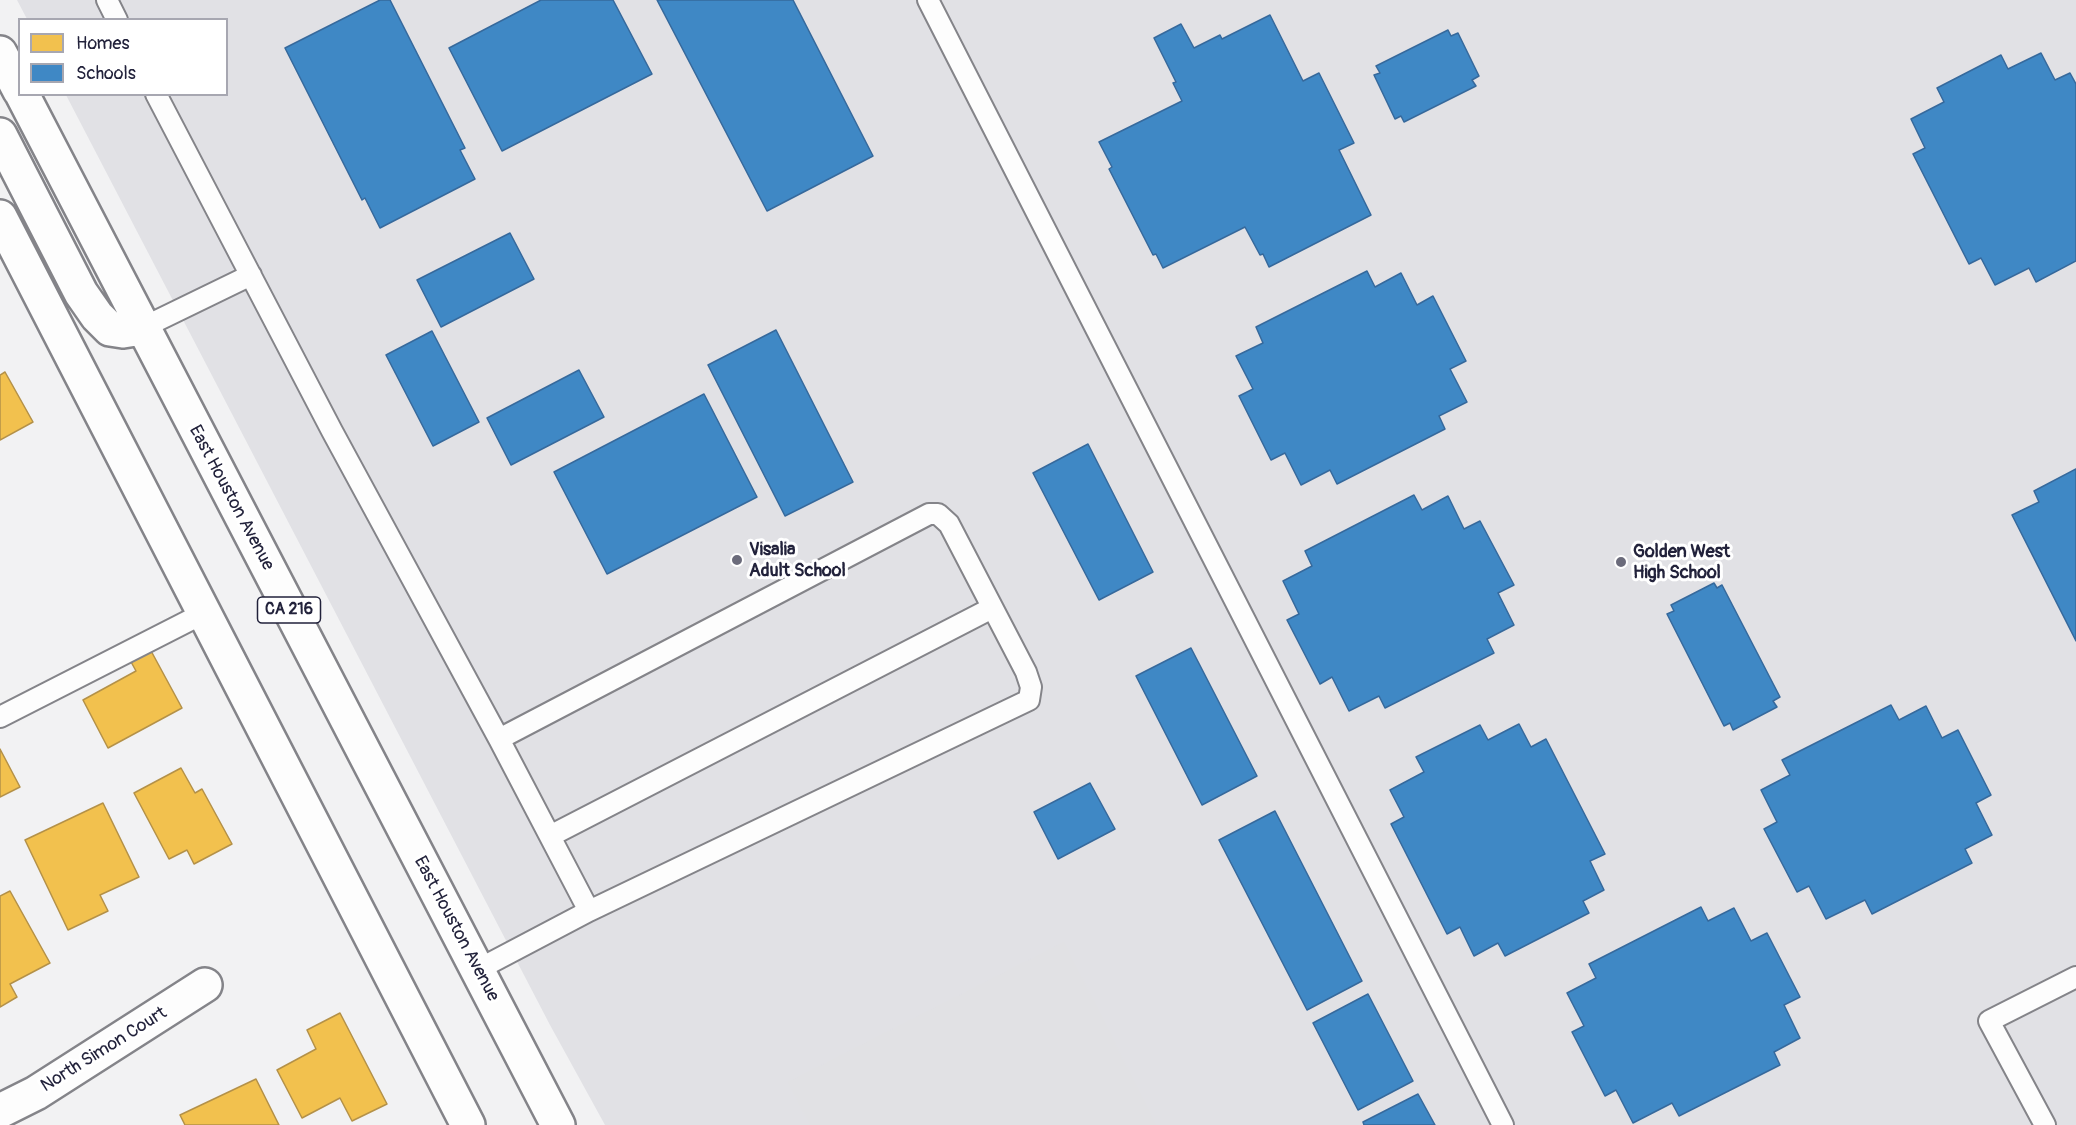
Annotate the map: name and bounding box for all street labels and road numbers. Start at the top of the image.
street label: East Houston Avenue [184,422,278,574]
road number: CA 216 [258,597,320,623]
street label: East Houston Avenue [409,853,503,1005]
street label: North Simon Court [37,1003,171,1097]

